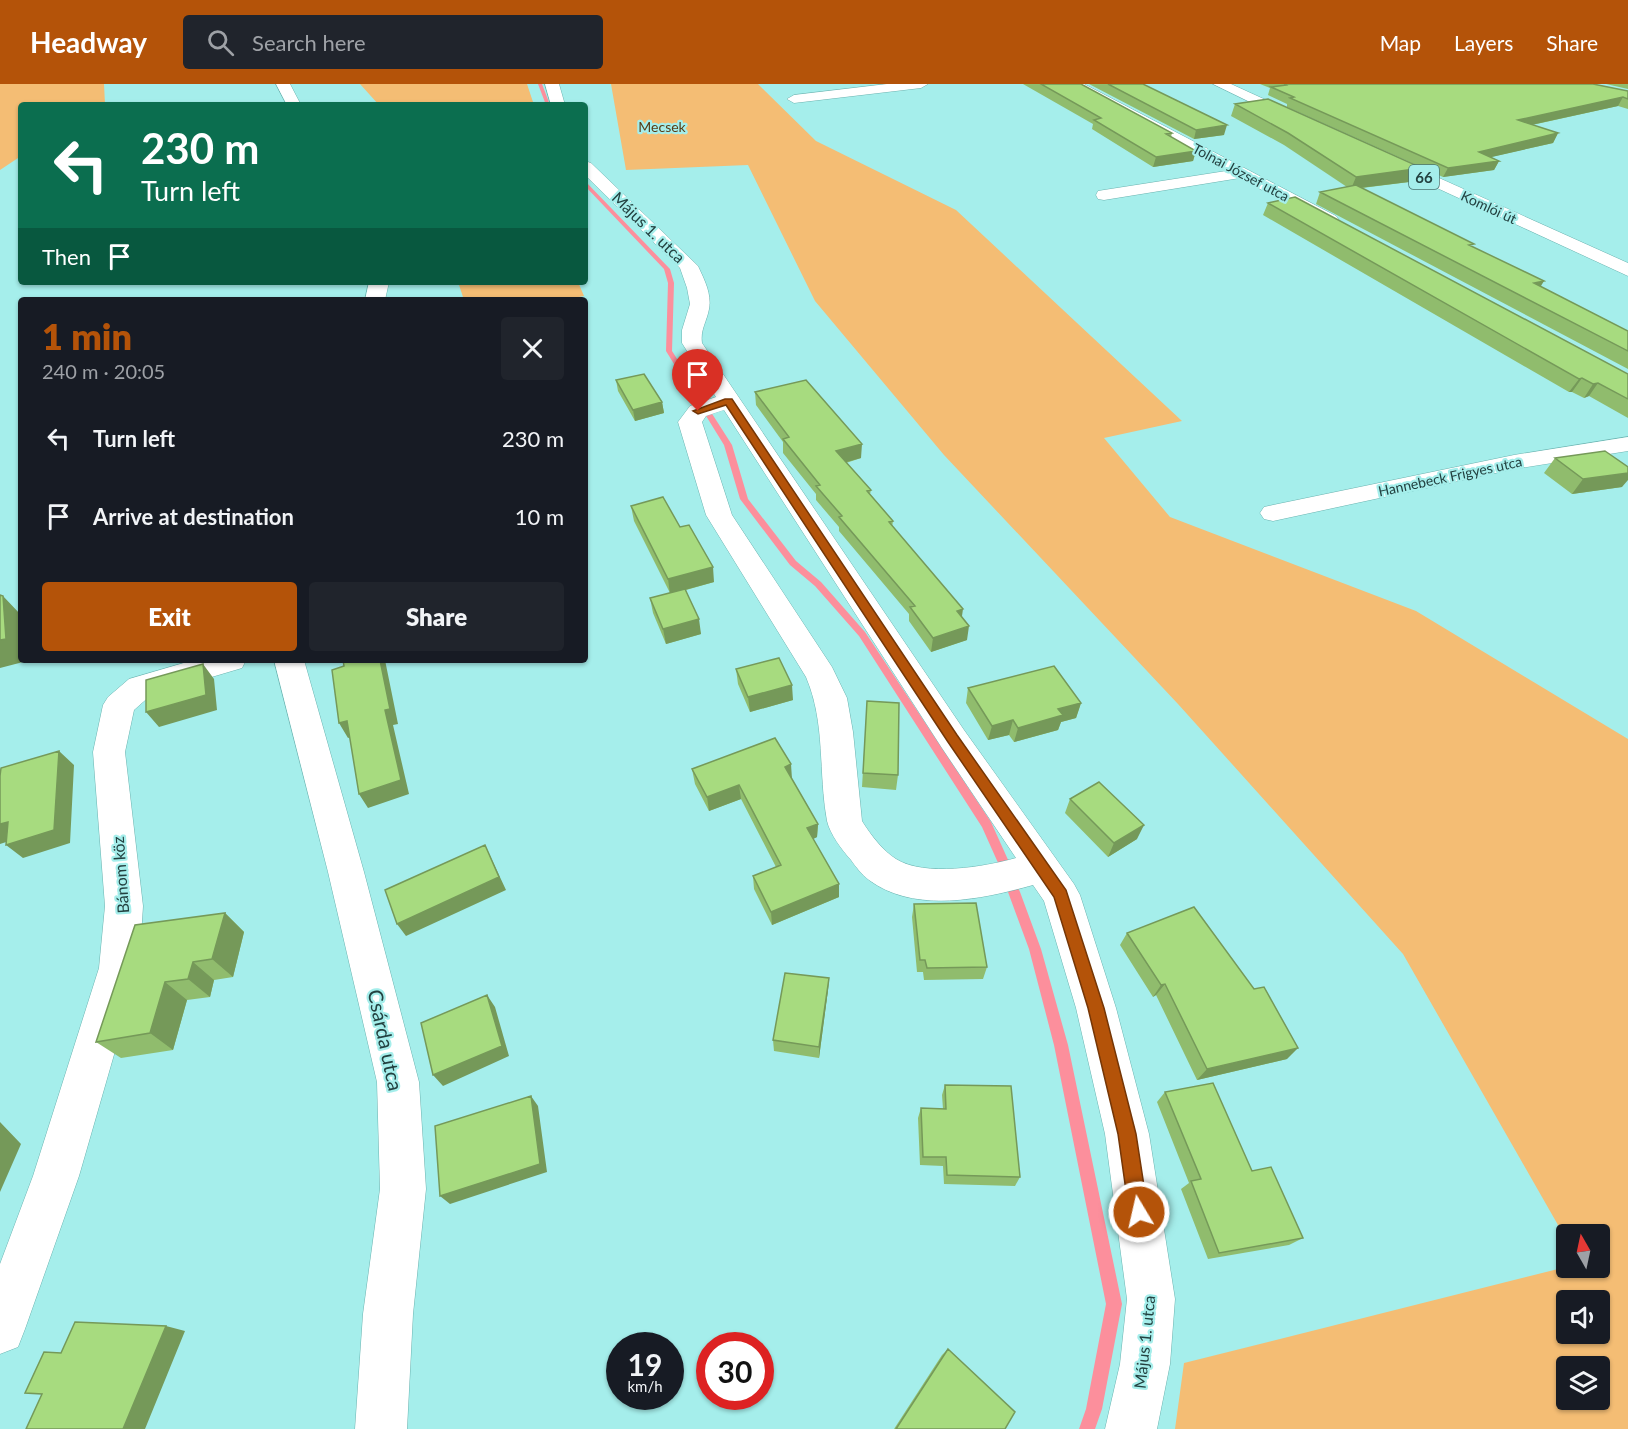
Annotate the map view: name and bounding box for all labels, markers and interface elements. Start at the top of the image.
search box [183,15,603,69]
text: Headway [30,25,147,59]
icon: search [204,26,237,59]
text: Search here [252,29,366,56]
text: Map [1380,30,1421,55]
text: Layers [1454,30,1513,55]
text: Share [1546,30,1598,55]
park label: Mecsek [638,118,687,135]
text: 230 m [141,123,259,173]
icon: left [42,126,120,204]
street label: Tolnai József utca [1190,139,1292,205]
road number: 66 [1409,165,1439,189]
text: Turn left [141,174,240,207]
street label: Komlói út [1459,187,1519,227]
street label: Május 1. utca [609,188,689,266]
icon: arrive [103,240,136,273]
text: Then [42,243,91,270]
text: 1 min [42,314,132,358]
button: close [501,317,564,380]
pin [672,349,723,411]
icon: arrive [681,358,714,391]
text: 240 m · 20:05 [42,359,165,383]
icon: left [42,422,75,455]
text: Turn left [93,425,175,452]
text: 230 m [502,425,564,452]
street label: Hannebeck Frigyes utca [1377,452,1524,500]
icon: arrive [42,500,75,533]
text: Arrive at destination [93,503,294,530]
text: 10 m [515,503,564,530]
button: Exit [42,582,297,651]
button: Share [309,582,564,651]
street label: Bánom köz [108,836,132,914]
street label: Csárda utca [364,987,408,1093]
position arrow [1107,1180,1171,1244]
north arrow [1556,1224,1610,1278]
map controls [1556,1224,1610,1410]
button: sound [1556,1290,1610,1344]
street label: Május 1. utca [1130,1294,1158,1390]
speed limit sign: 30 [696,1332,774,1410]
text: 19 [628,1346,662,1382]
button: layers [1556,1356,1610,1410]
text: km/h [627,1377,663,1395]

